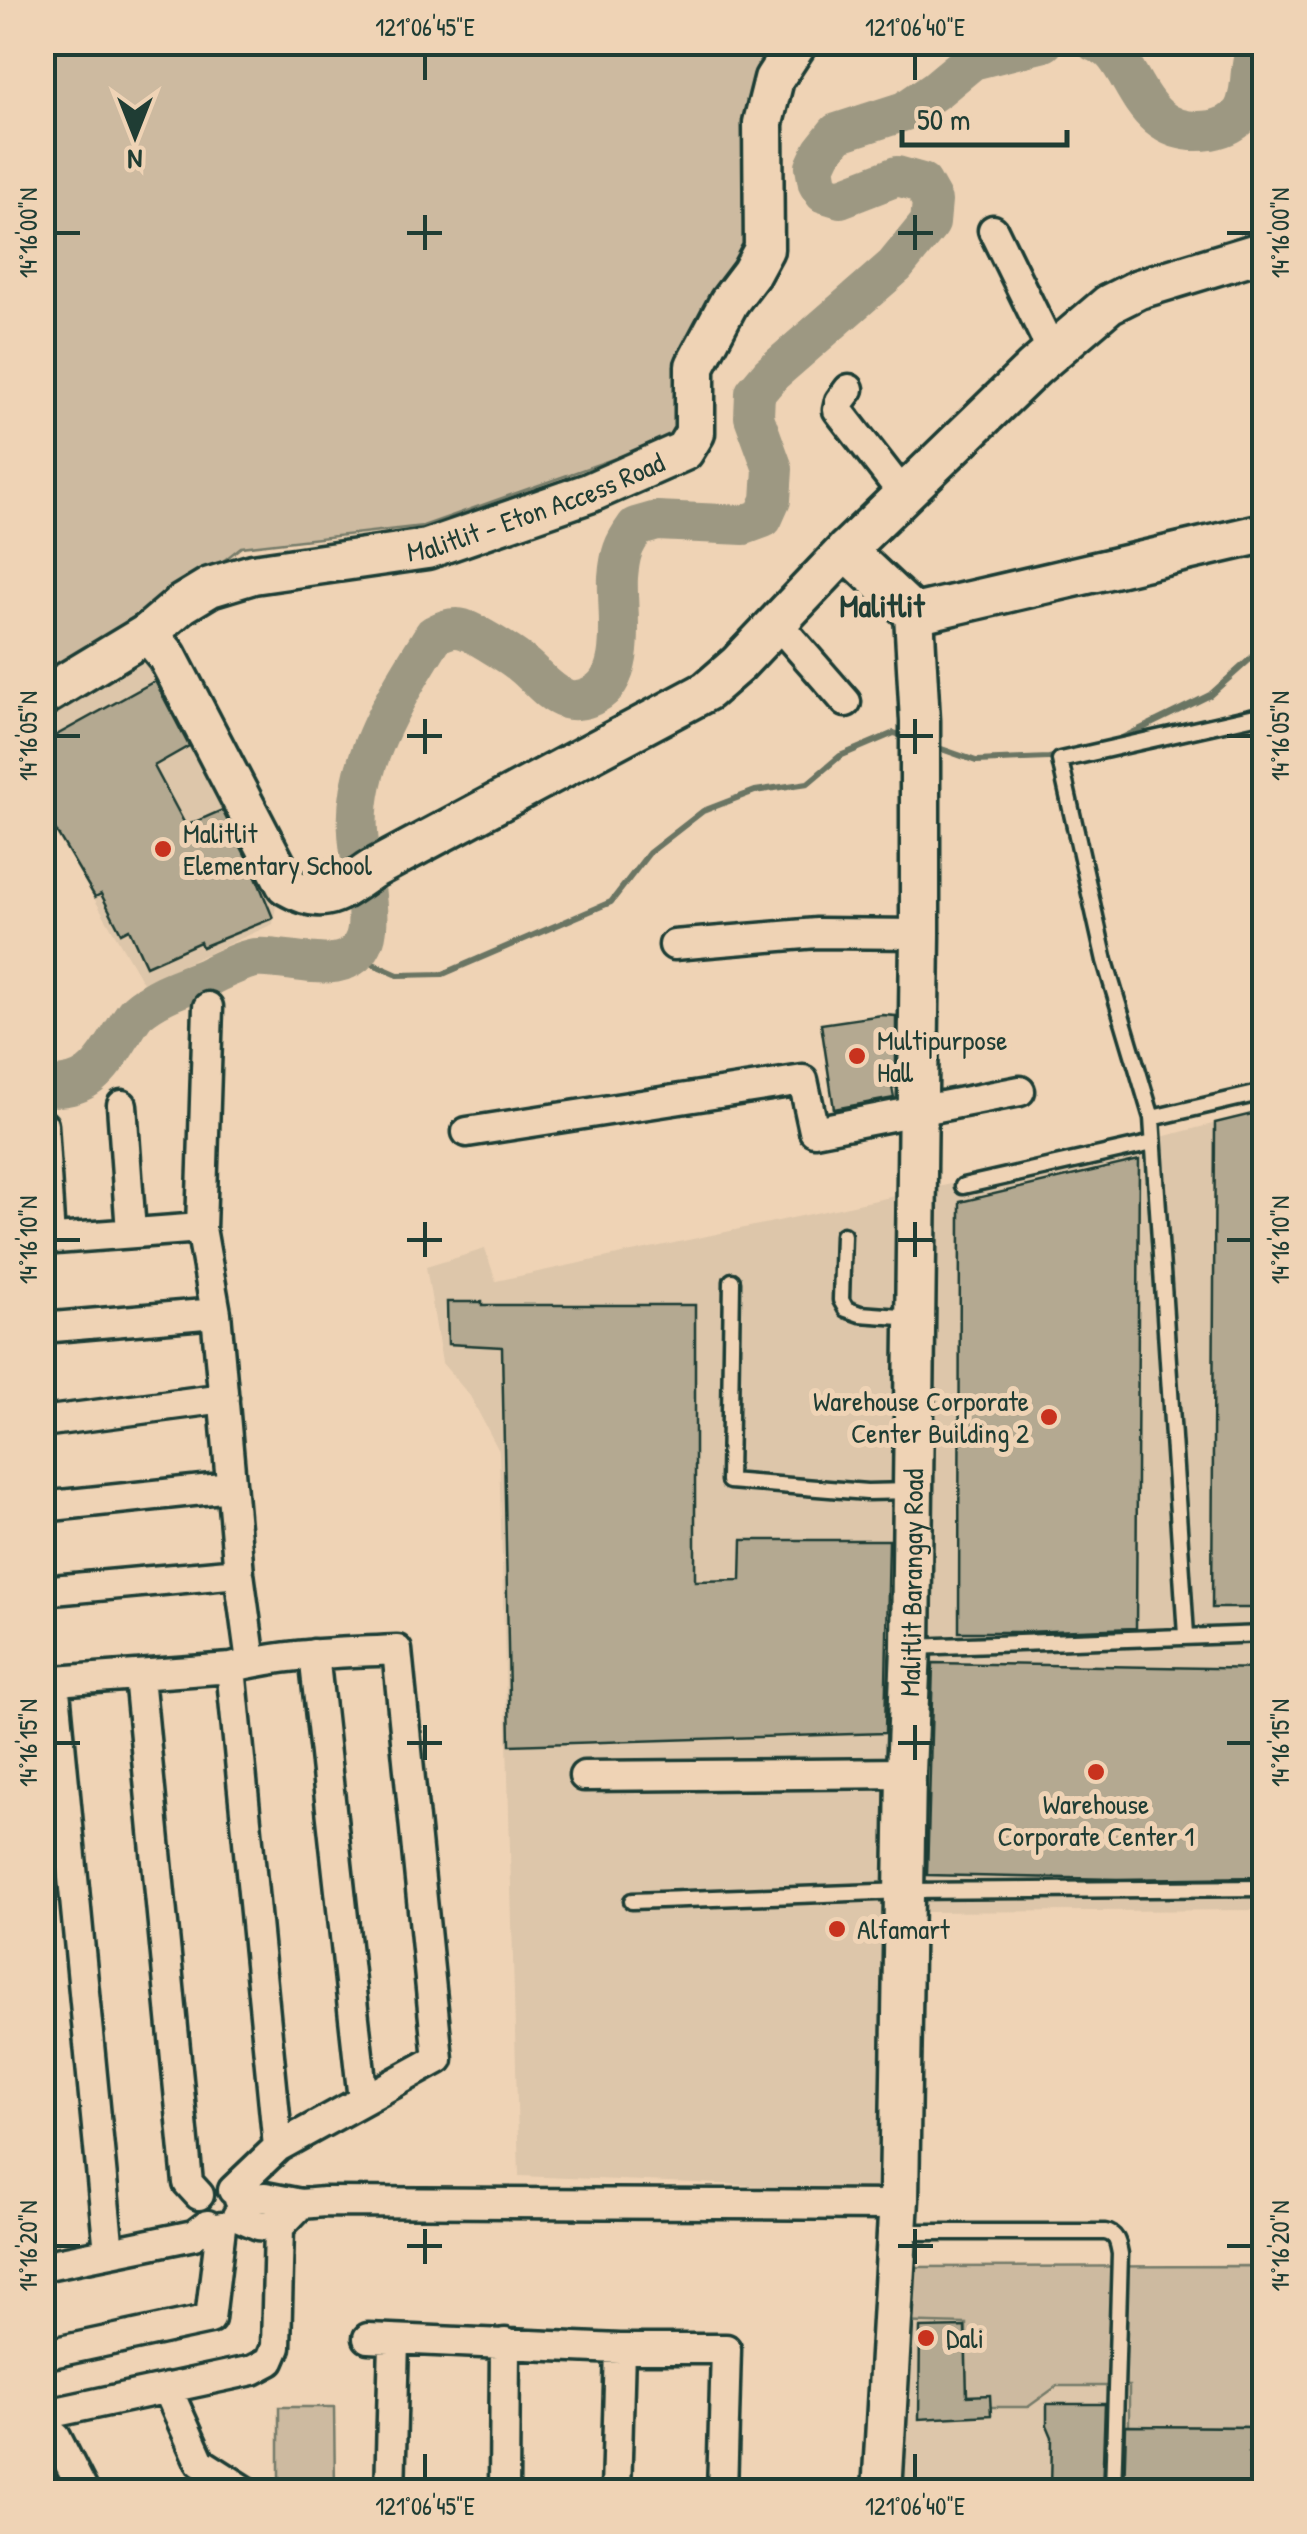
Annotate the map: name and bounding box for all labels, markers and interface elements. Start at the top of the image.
text: 121°06'45"E [375,10,475,44]
text: 121°06'40"E [865,10,965,44]
north arrow [85,85,185,185]
scale bar [902,85,1067,147]
text: 50 m [917,99,970,139]
text: N [127,141,142,179]
text: 14°16'00"N [11,188,45,278]
text: 14°16'00"N [1263,188,1297,278]
street label: Malitlit - Eton Access Road [405,443,670,571]
district label: Malitlit [840,584,925,627]
text: 14°16'05"N [11,691,45,781]
text: 14°16'05"N [1263,691,1297,781]
place label: Malitlit Elementary School [183,814,373,884]
marker: Malitlit Elementary School [152,838,174,860]
place label: Multipurpose Hall [877,1021,1007,1091]
marker: Multipurpose Hall [846,1045,868,1067]
text: 14°16'10"N [11,1196,45,1284]
text: 14°16'10"N [1263,1196,1297,1284]
place label: Warehouse Corporate Center Building 2 [813,1382,1029,1452]
marker: Warehouse Corporate Center Building 2 [1038,1406,1060,1428]
street label: Malitlit Barangay Road [890,1468,932,1697]
text: 14°16'15"N [11,1699,45,1787]
text: 14°16'15"N [1263,1699,1297,1787]
marker: Warehouse Corporate Center 1 [1085,1761,1107,1783]
place label: Warehouse Corporate Center 1 [998,1785,1194,1855]
place label: Alfamart [857,1910,950,1948]
marker: Alfamart [826,1918,848,1940]
text: 14°16'20"N [11,2200,45,2292]
text: 14°16'20"N [1263,2200,1297,2292]
place label: Dali [946,2319,984,2357]
marker: Dali [915,2327,937,2349]
text: 121°06'45"E [375,2489,475,2523]
text: 121°06'40"E [865,2489,965,2523]

